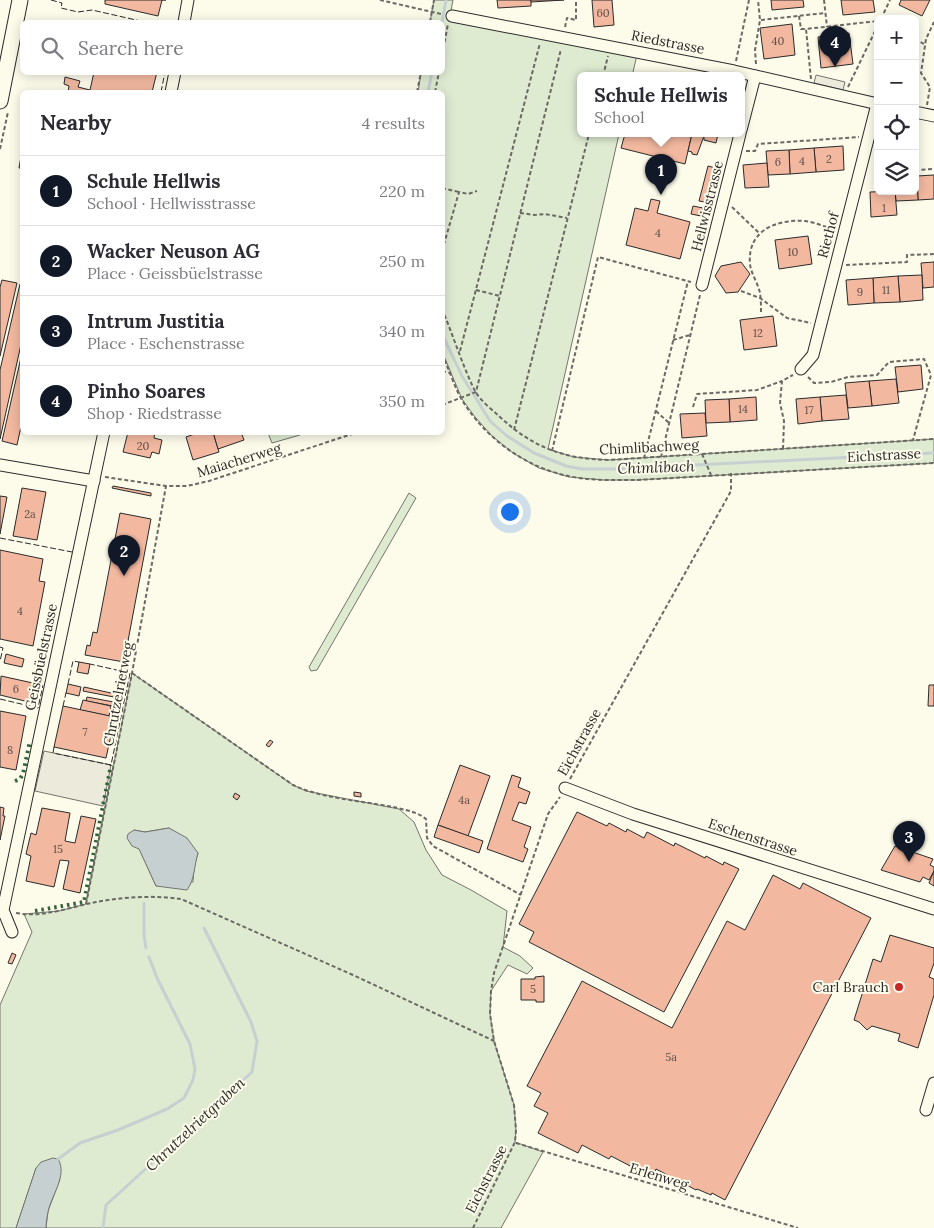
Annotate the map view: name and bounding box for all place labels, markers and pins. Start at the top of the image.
pin: 4 [819,26,851,67]
pin: 1 [645,154,677,195]
pin: 2 [108,535,140,576]
pin: 3 [893,821,925,862]
place label: Carl Brauch [813,978,889,996]
marker: Carl Brauch [893,981,905,993]

